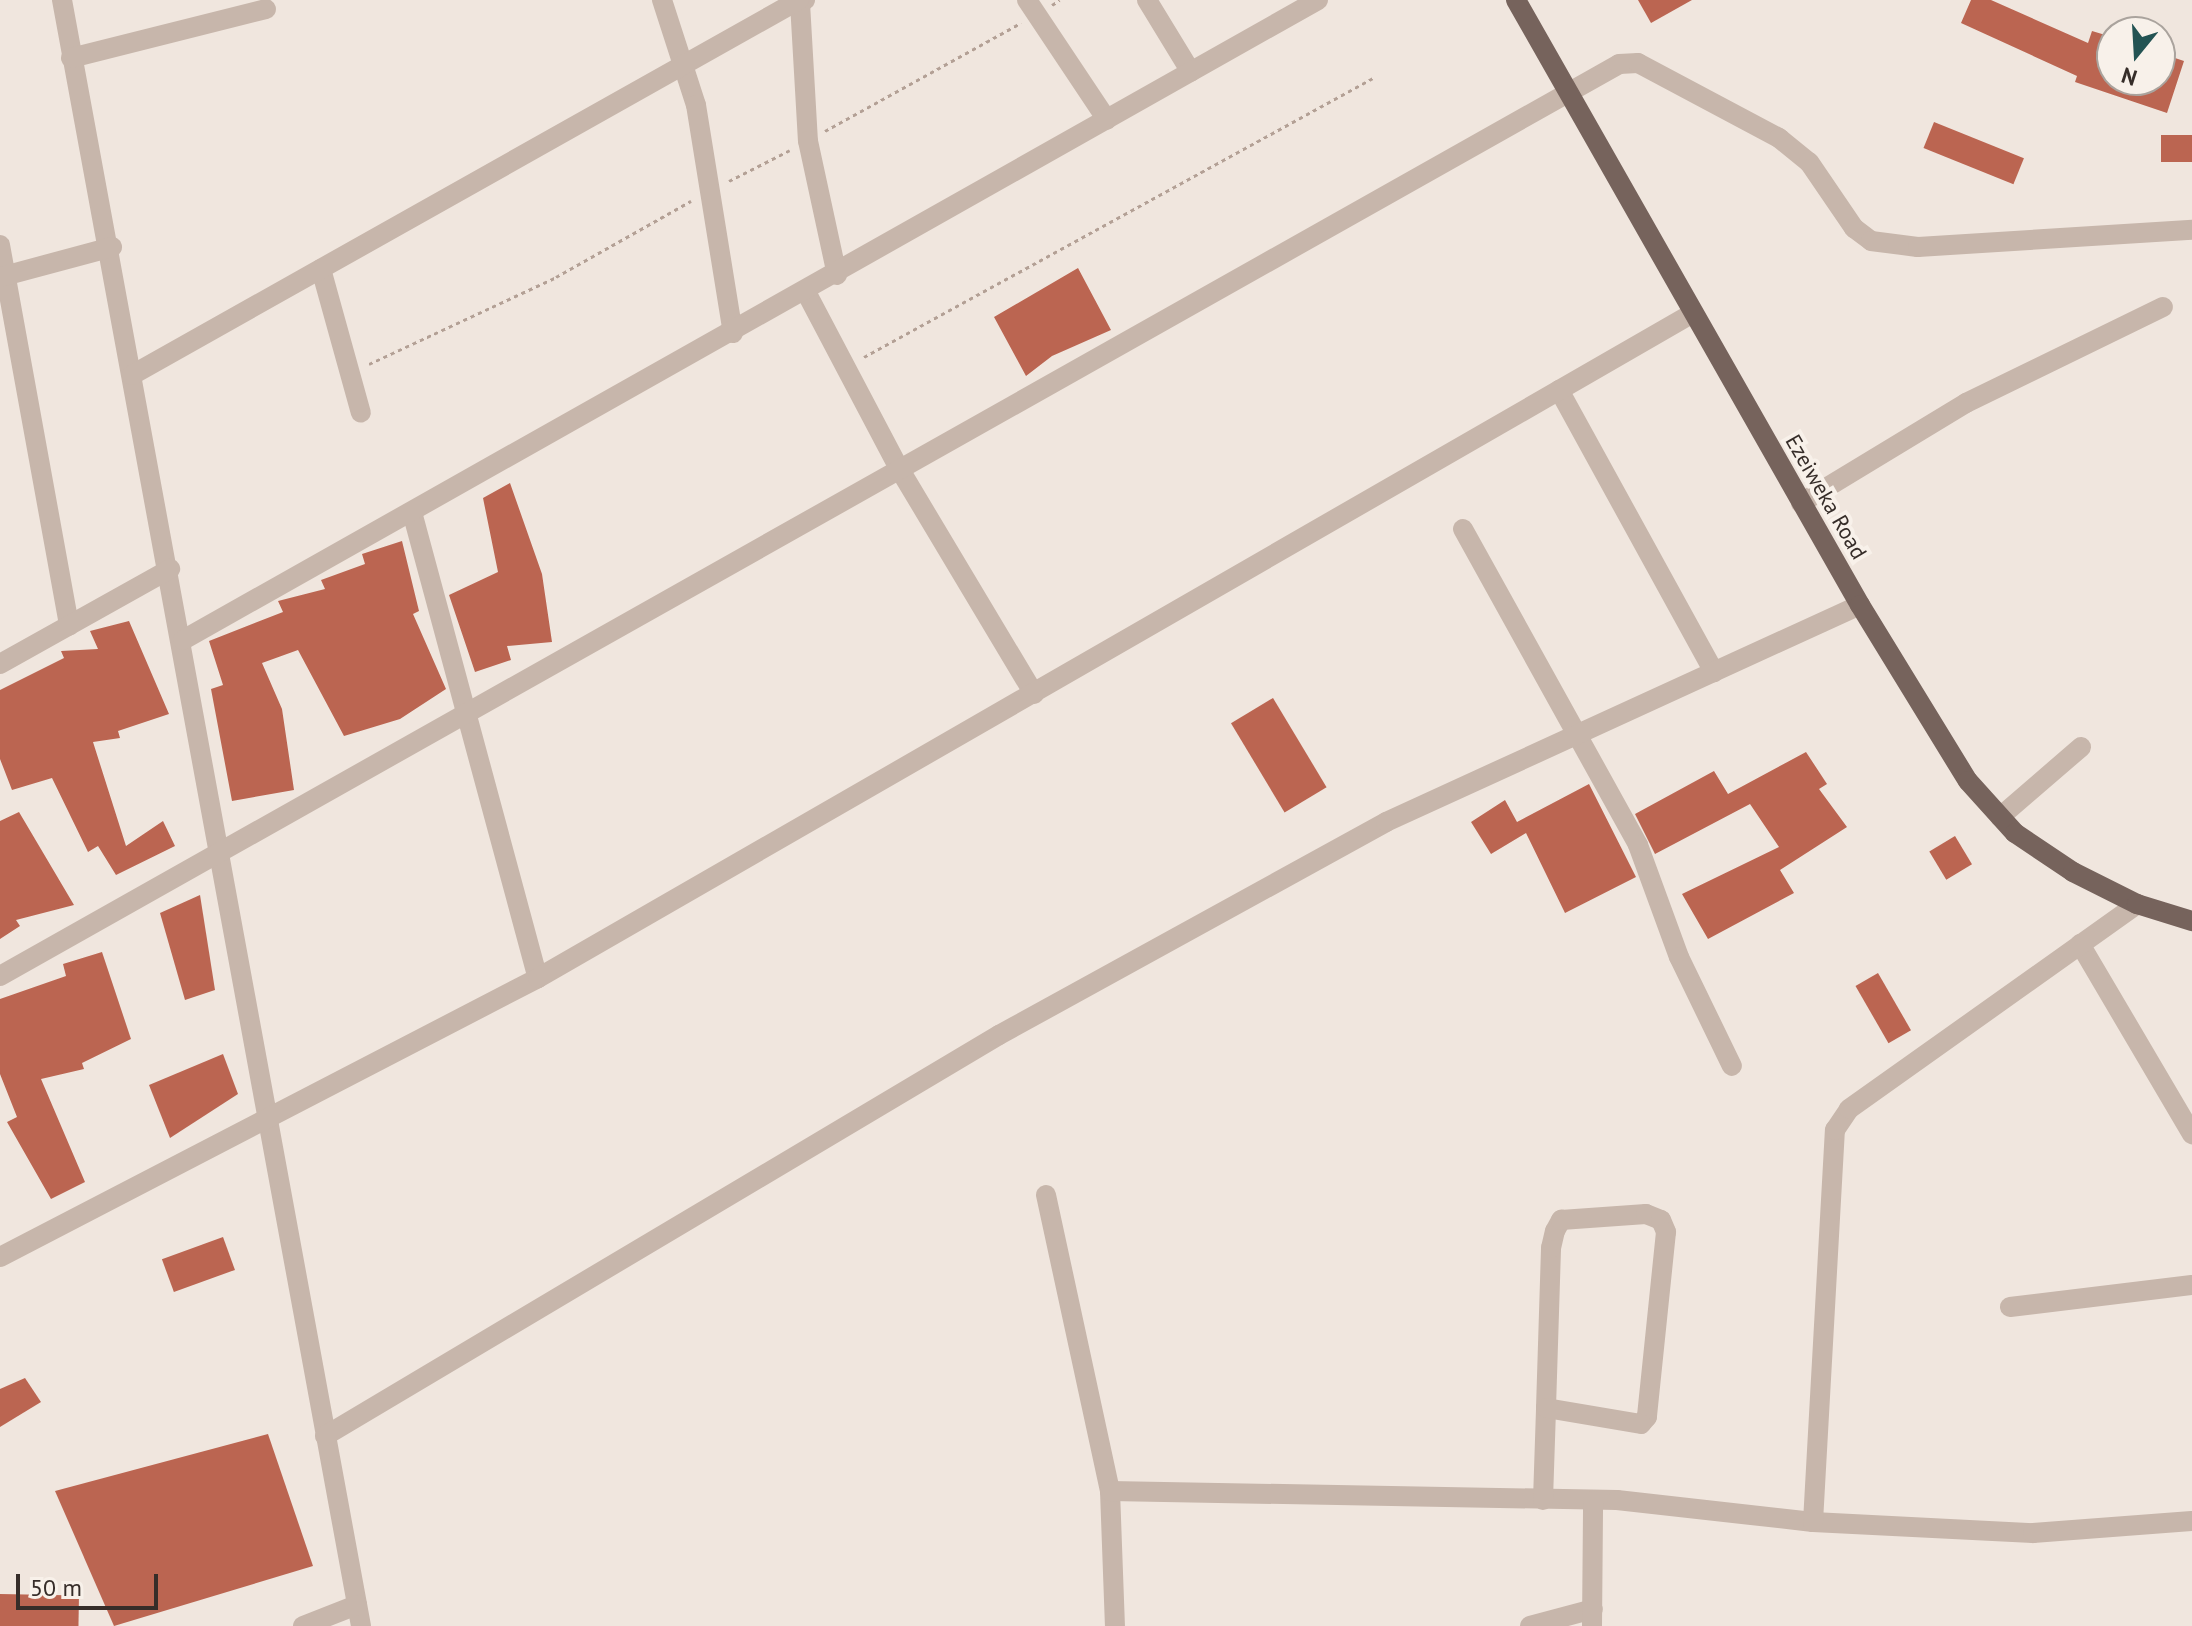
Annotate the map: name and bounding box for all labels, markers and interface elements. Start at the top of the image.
north arrow [2096,16,2176,96]
text: N [2118,61,2140,92]
street label: Ezeiweka Road [1780,430,1872,564]
scale bar [20,1558,162,1608]
text: 50 m [30,1572,82,1603]

